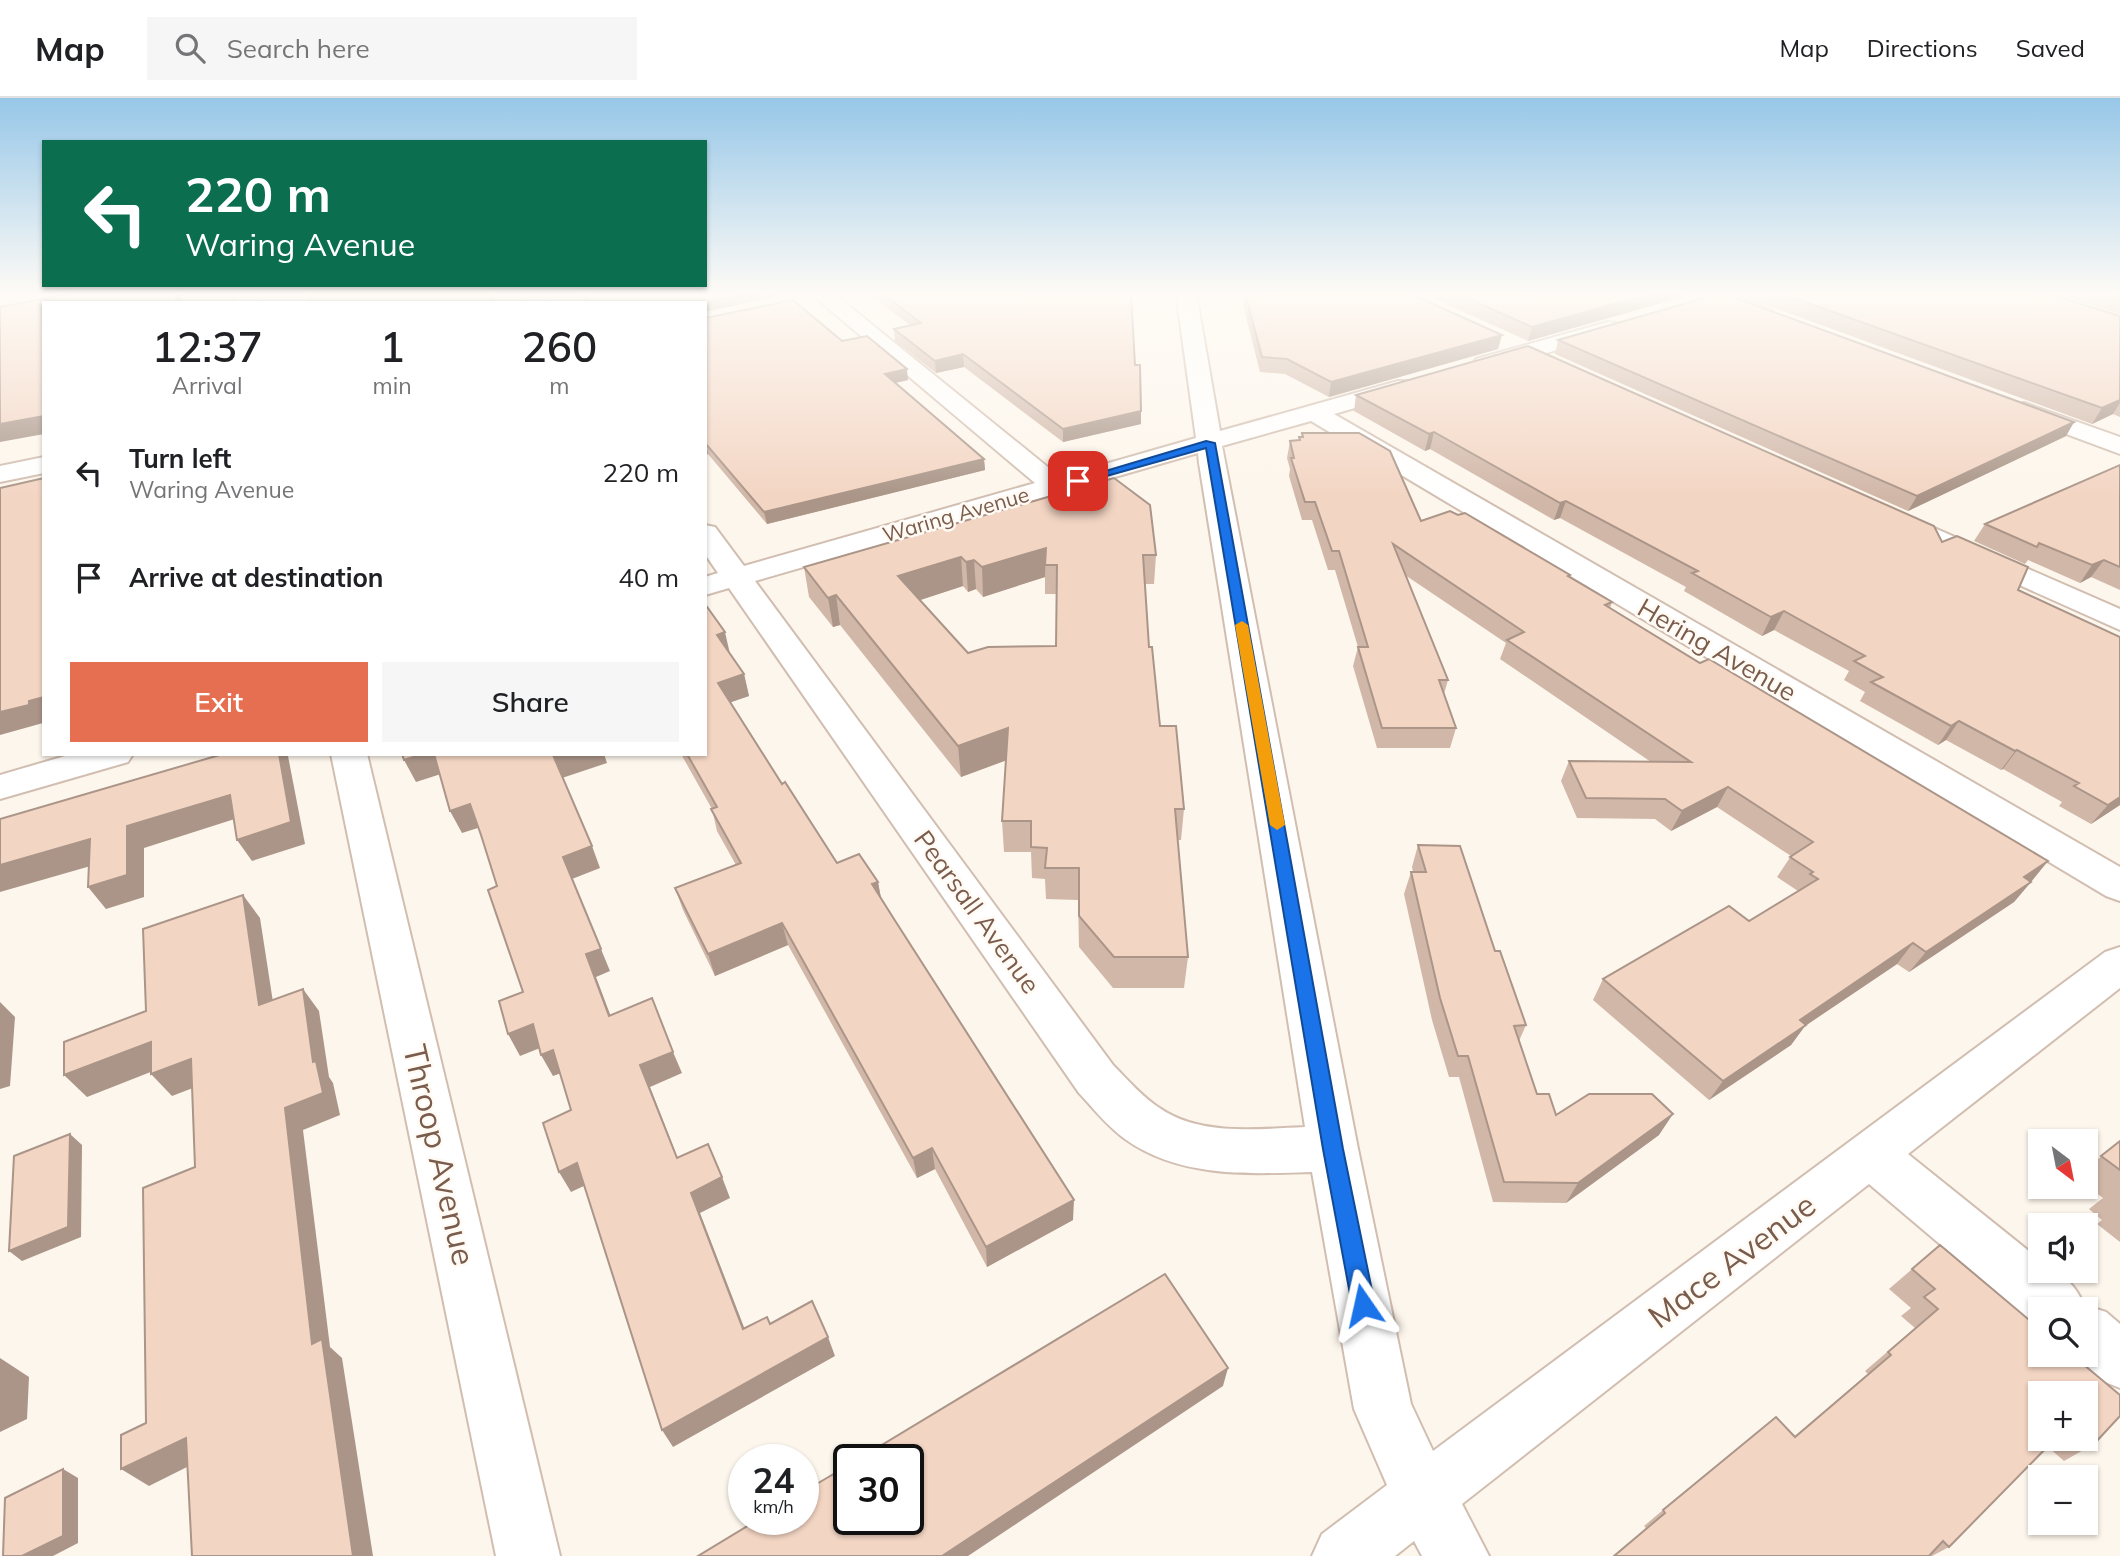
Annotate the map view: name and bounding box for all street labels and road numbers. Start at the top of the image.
street label: Waring Avenue [880,481,1032,547]
street label: Hering Avenue [1632,591,1803,708]
street label: Pearsall Avenue [907,824,1048,1000]
street label: Throop Avenue [395,1041,485,1269]
street label: Mace Avenue [1640,1184,1823,1336]

